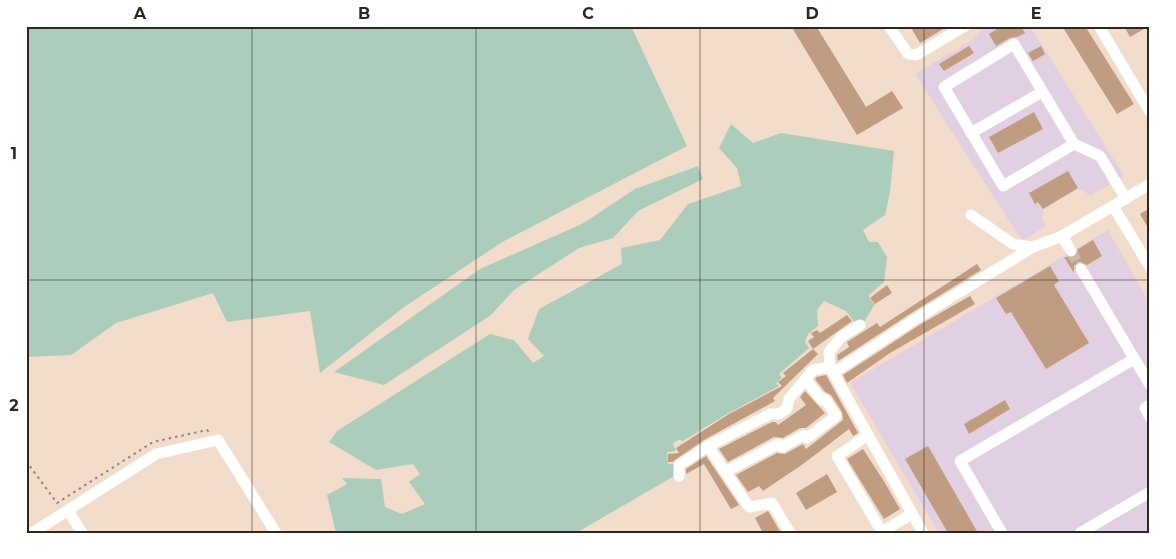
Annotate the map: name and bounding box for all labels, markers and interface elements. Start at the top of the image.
text: A [133,4,147,23]
text: B [358,4,370,23]
text: C [582,4,594,23]
text: D [805,4,819,23]
text: E [1031,4,1041,23]
text: 1 [11,144,17,163]
text: 2 [9,396,19,415]

